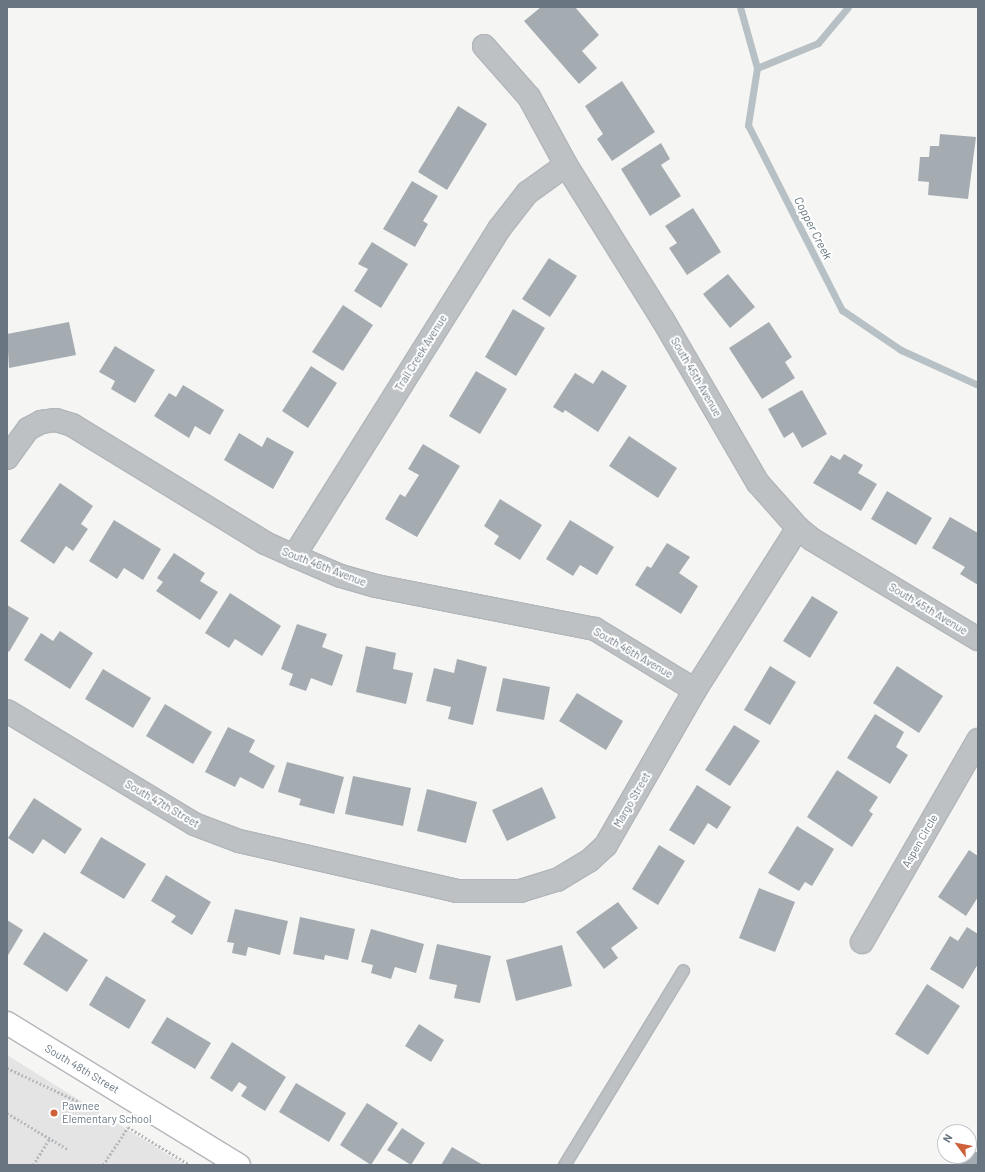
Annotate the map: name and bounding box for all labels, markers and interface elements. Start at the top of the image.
water label: Copper Creek [791,194,835,262]
street label: Trail Creek Avenue [392,312,450,394]
street label: South 45th Avenue [668,335,724,419]
street label: South 46th Avenue [280,545,368,589]
street label: South 45th Avenue [886,580,970,638]
street label: South 46th Avenue [591,625,675,681]
street label: Margo Street [611,770,653,830]
street label: South 47th Street [123,777,201,831]
street label: Aspen Circle [899,812,941,870]
street label: South 48th Street [42,1042,122,1096]
place label: Pawnee Elementary School [62,1100,152,1126]
marker: Pawnee Elementary School [49,1108,59,1118]
north arrow [937,1124,977,1164]
text: N [940,1131,955,1144]

